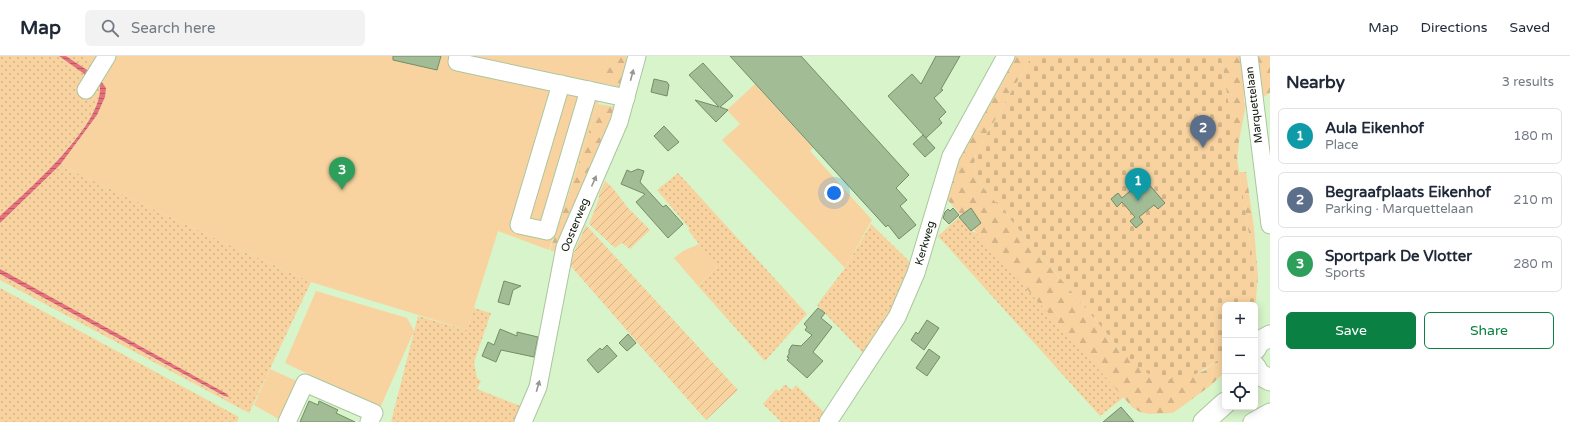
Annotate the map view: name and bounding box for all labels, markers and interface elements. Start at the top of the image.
search box [85,10,365,46]
text: Map [20,17,61,39]
icon: search [99,17,121,39]
text: Search here [131,19,215,37]
text: Map [1368,19,1399,36]
text: Directions [1421,19,1488,36]
text: Saved [1510,19,1550,36]
street label: Marquettelaan [1243,66,1265,144]
one-way arrow [629,69,635,82]
text: Nearby [1286,72,1345,93]
text: 3 results [1502,74,1554,90]
pin: 2 [1190,115,1216,148]
text: Aula Eikenhof [1325,119,1424,137]
text: 1 [1296,128,1304,144]
text: 180 m [1513,128,1553,144]
text: Place [1325,137,1358,153]
pin: 3 [329,157,355,190]
pin: 1 [1125,168,1151,201]
one-way arrow [591,174,597,186]
your location [824,183,844,203]
text: Begraafplaats Eikenhof [1325,183,1491,201]
text: 2 [1296,192,1304,208]
text: 210 m [1513,192,1553,208]
street label: Oosterweg [558,196,592,254]
text: Parking · Marquettelaan [1325,201,1473,217]
street label: Kerkweg [912,219,938,267]
text: Sportpark De Vlotter [1325,247,1472,265]
text: 3 [1296,256,1304,272]
text: 280 m [1513,256,1553,272]
text: Sports [1325,265,1365,281]
map controls [1222,302,1258,410]
button: + [1222,302,1258,338]
button: Save [1286,312,1416,349]
button: Share [1424,312,1554,349]
button: − [1222,338,1258,374]
button: locate [1222,374,1258,410]
one-way arrow [535,380,541,392]

